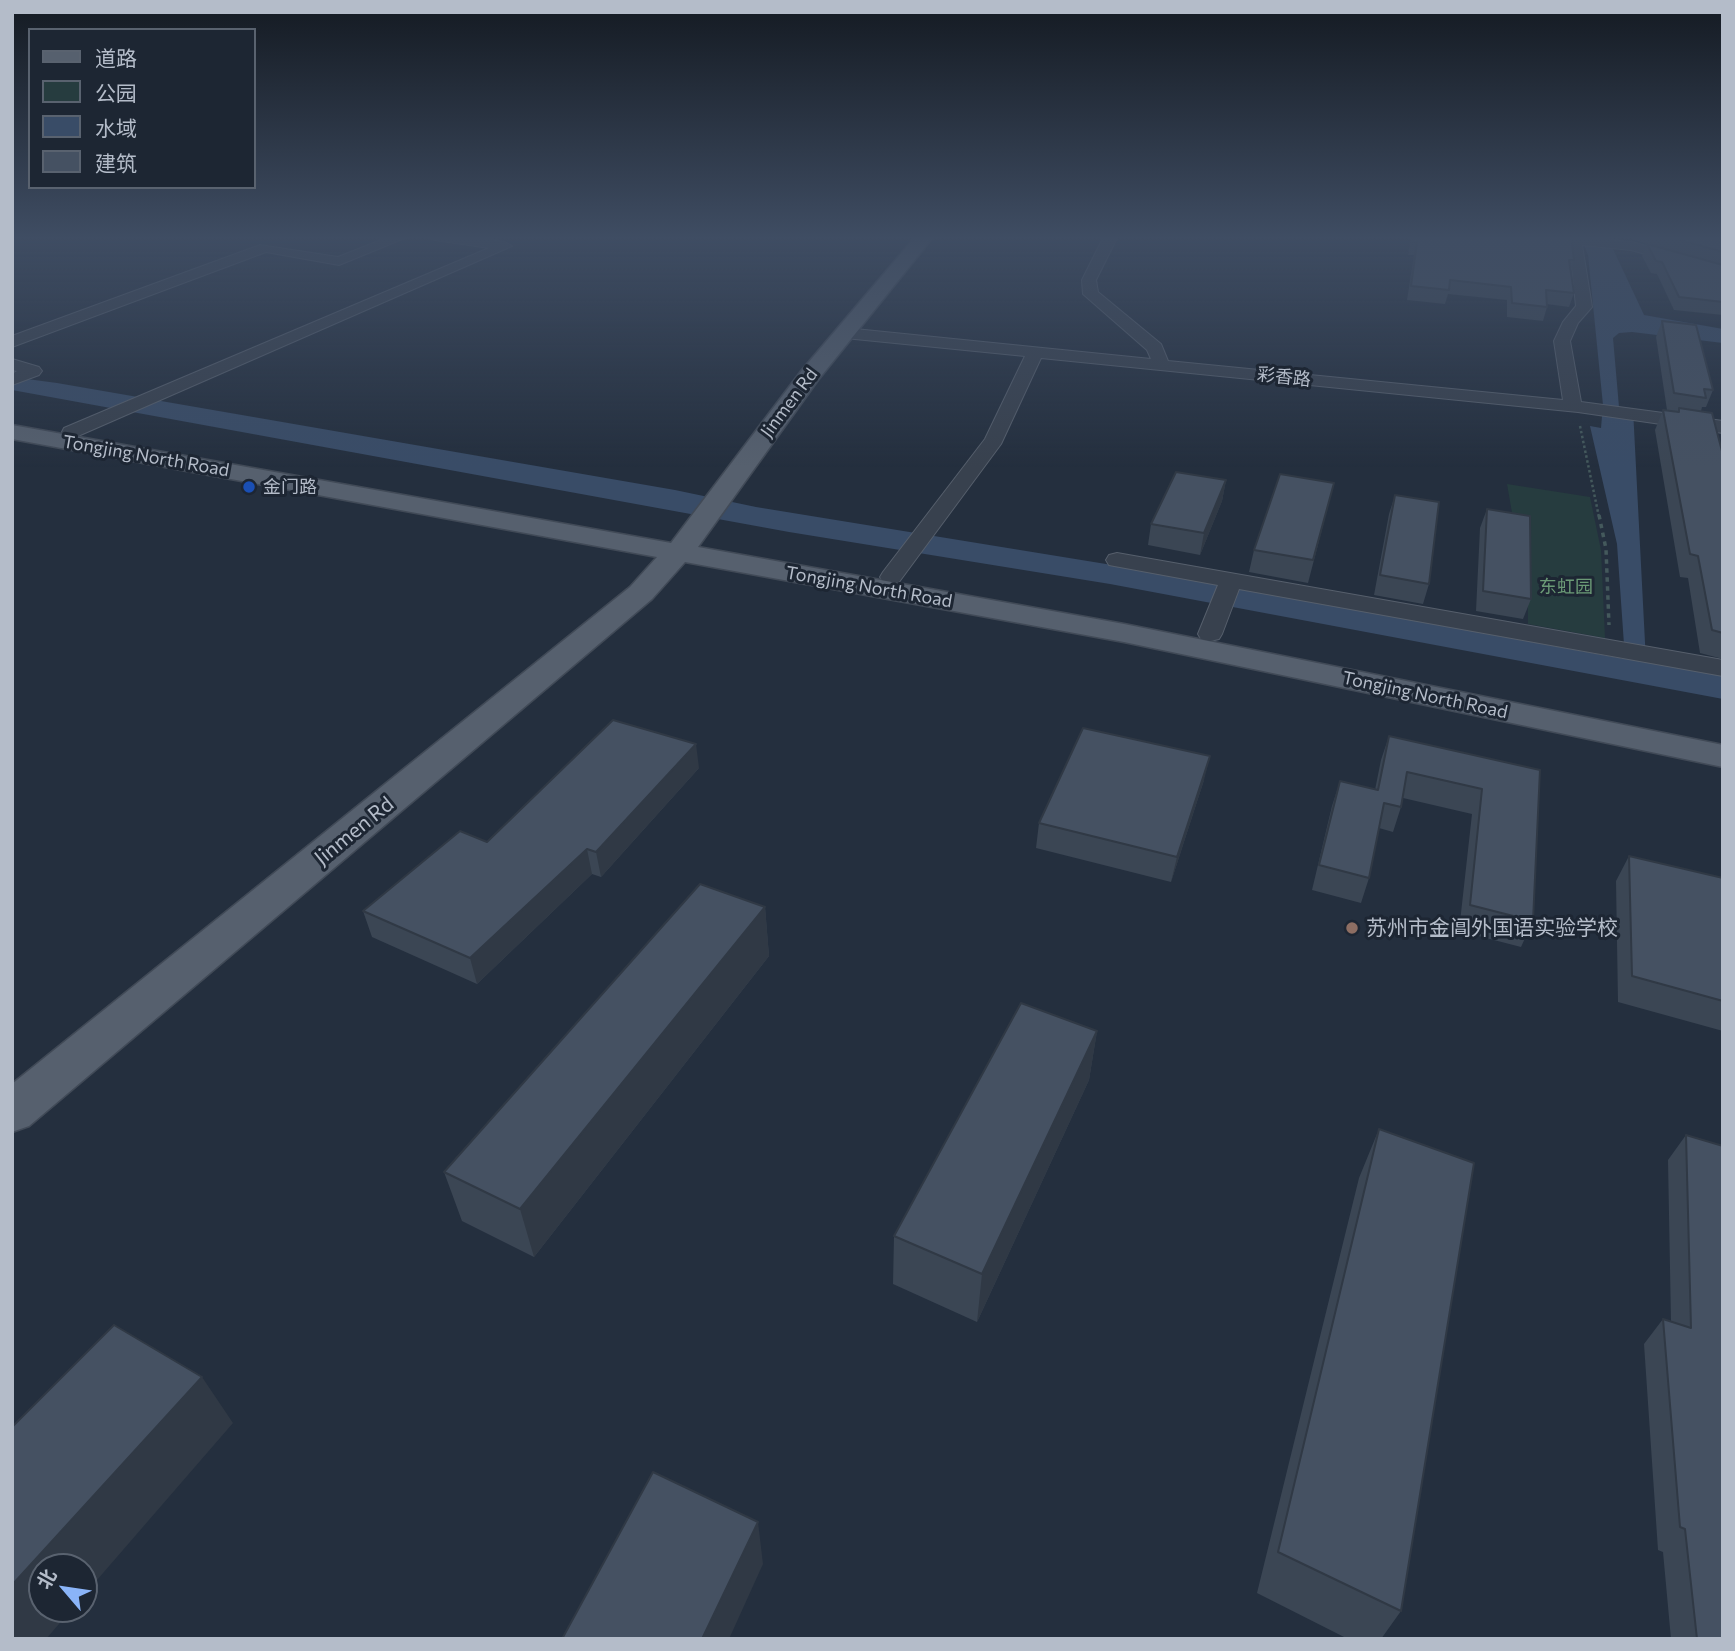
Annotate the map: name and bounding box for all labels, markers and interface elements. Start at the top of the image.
legend [28,28,256,189]
text: 道路 [95,45,137,70]
text: 公园 [95,80,137,105]
text: 水域 [95,115,137,140]
text: 建筑 [95,150,137,175]
street label: 彩香路 [1256,363,1312,391]
street label: Jinmen Rd [756,364,822,442]
street label: Tongjing North Road [61,431,231,481]
place label: 金门路 [263,476,317,498]
marker: 金门路 [241,479,257,495]
street label: Tongjing North Road [784,562,954,612]
park label: 东虹园 [1539,576,1593,598]
street label: Tongjing North Road [1340,667,1510,723]
street label: Jinmen Rd [309,791,399,871]
place label: 苏州市金阊外国语实验学校 [1366,915,1618,941]
marker: 苏州市金阊外国语实验学校 [1344,920,1360,936]
north arrow [28,1553,98,1623]
text: 北 [31,1565,61,1592]

